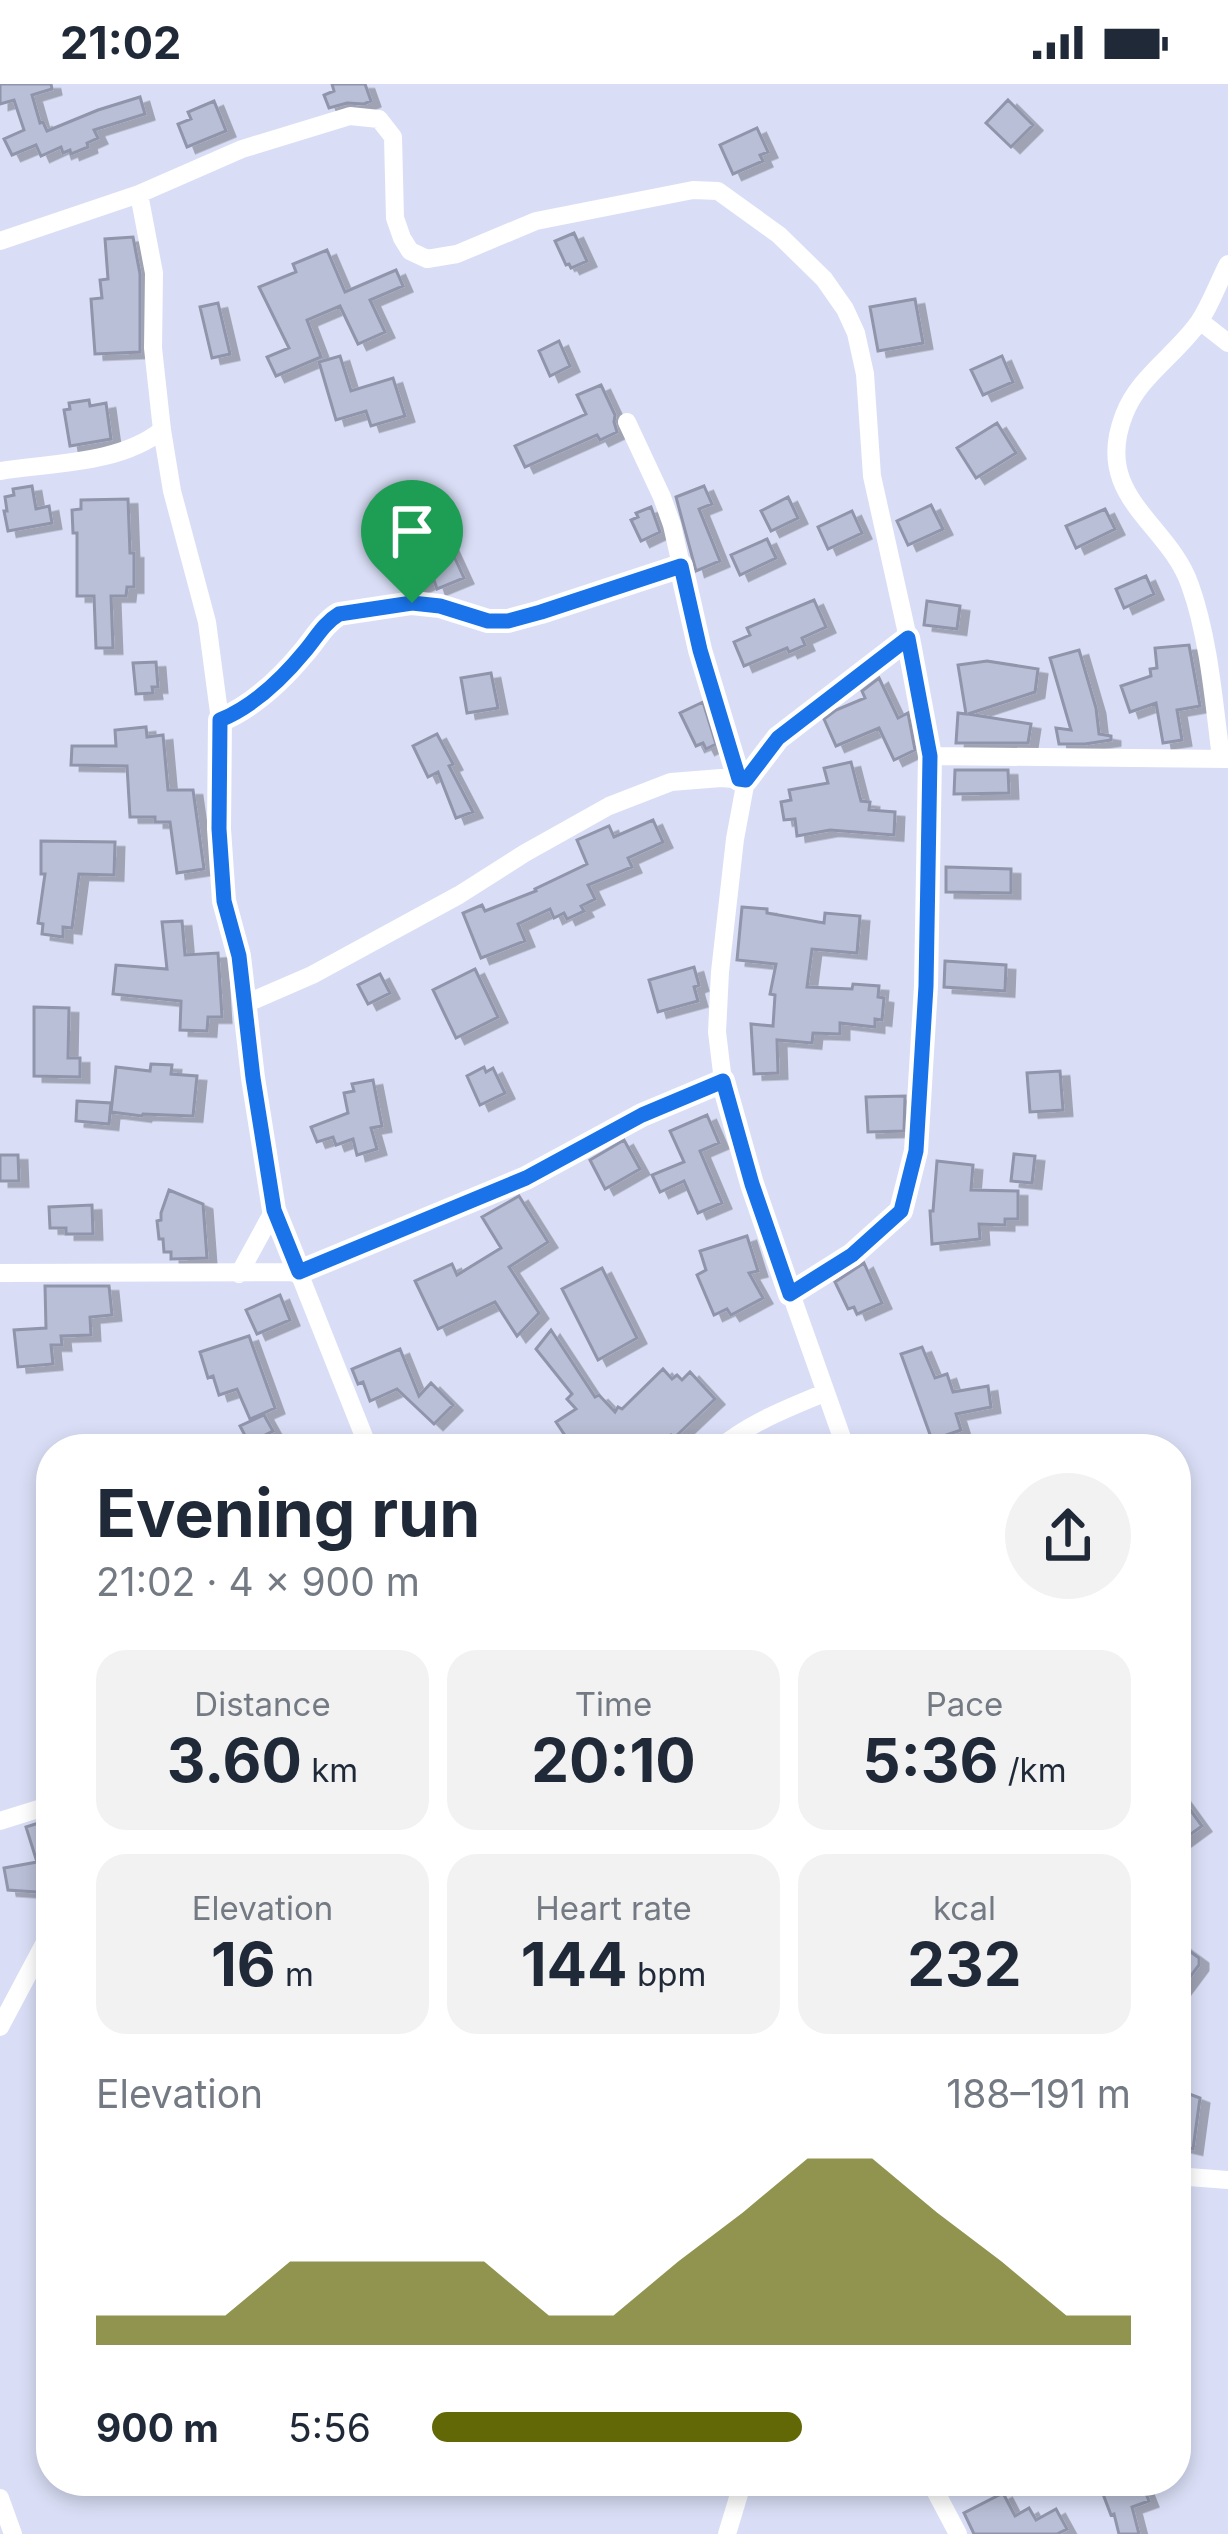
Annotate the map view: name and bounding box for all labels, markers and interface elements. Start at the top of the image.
text: 21:02 [60,15,181,70]
pin [361,480,463,603]
icon: arrive [379,498,445,564]
text: Evening run [96,1473,480,1553]
button: share [1005,1473,1131,1599]
text: 21:02 · 4 × 900 m [96,1558,420,1605]
text: Distance [194,1684,331,1724]
text: Time [575,1684,652,1724]
text: Pace [926,1684,1003,1724]
text: 3.60 [167,1724,302,1796]
text: 20:10 [531,1724,696,1796]
text: 5:36 [862,1724,998,1796]
text: km [302,1750,358,1790]
text: /km [998,1750,1067,1790]
text: Elevation [192,1888,333,1928]
text: Heart rate [535,1888,692,1928]
text: kcal [933,1888,996,1928]
text: 16 [211,1928,276,2000]
text: 144 [521,1928,628,2000]
text: 232 [907,1928,1022,2000]
text: m [276,1954,314,1994]
text: bpm [628,1954,706,1994]
text: Elevation [96,2070,263,2117]
text: 188–191 m [946,2070,1131,2117]
text: 900 m [96,2404,219,2451]
text: 5:56 [288,2404,371,2451]

